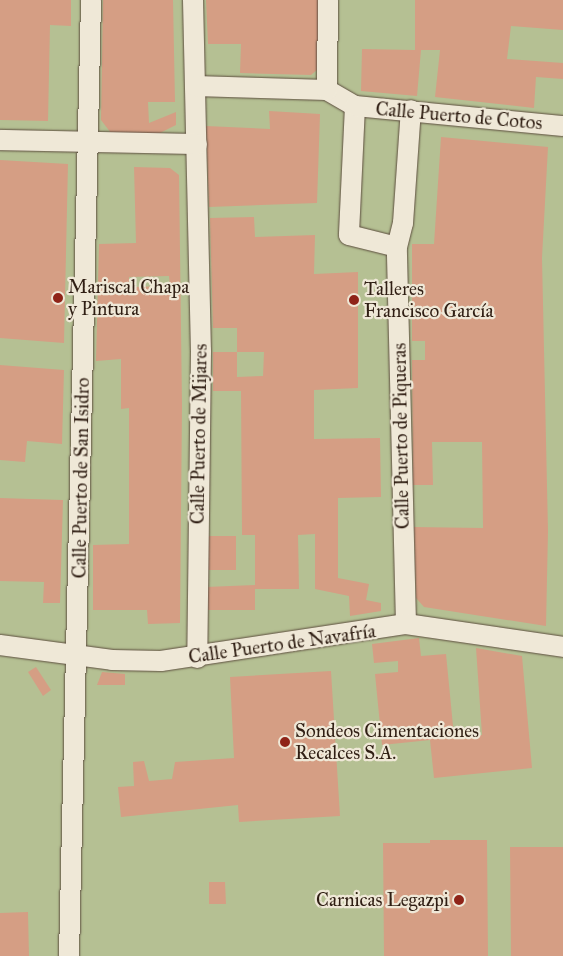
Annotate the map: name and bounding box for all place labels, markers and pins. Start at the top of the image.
place label: Mariscal Chapa y Pintura [68,276,189,320]
place label: Talleres Francisco García [364,278,494,322]
marker: Mariscal Chapa y Pintura [52,292,64,304]
marker: Talleres Francisco García [348,294,360,306]
place label: Sondeos Cimentaciones Recalces S.A. [295,720,479,764]
marker: Sondeos Cimentaciones Recalces S.A. [279,736,291,748]
place label: Carnicas Legazpi [316,889,449,911]
marker: Carnicas Legazpi [453,894,465,906]

